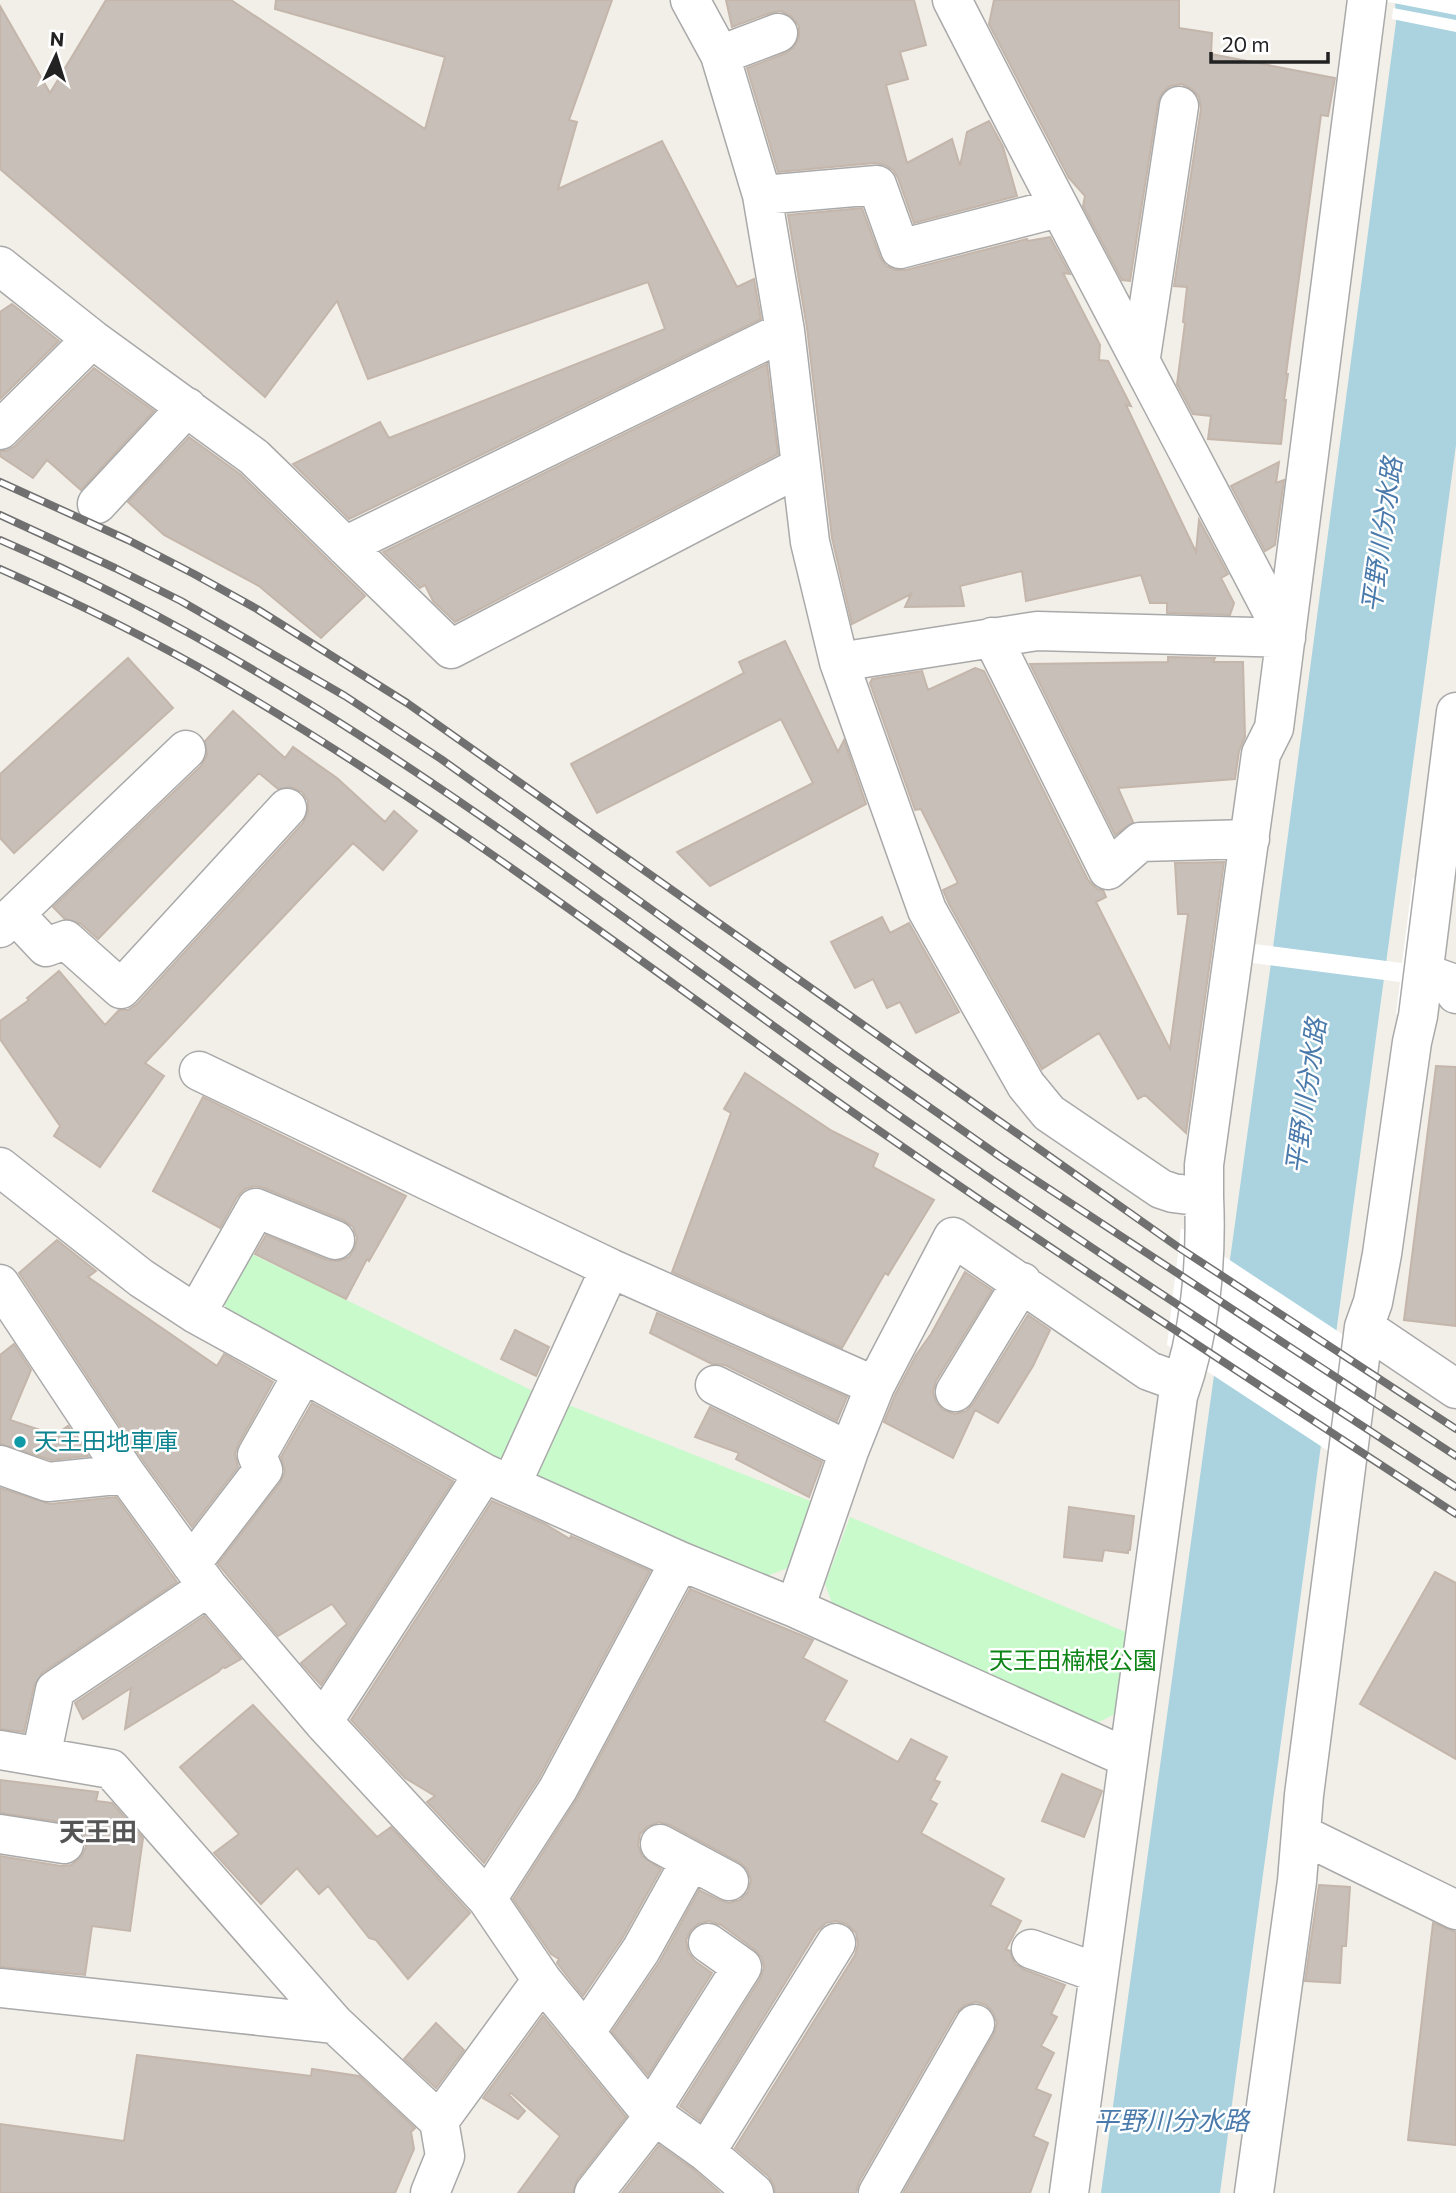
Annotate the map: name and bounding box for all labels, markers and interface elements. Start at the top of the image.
north arrow [21,21,91,91]
scale bar [1211,21,1328,65]
text: N [49,27,65,51]
text: 20 m [1222,31,1270,56]
water label: 平野川分水路 [1354,453,1407,614]
water label: 平野川分水路 [1278,1014,1331,1175]
place label: 天王田地車庫 [34,1426,178,1455]
marker: 天王田地車庫 [12,1434,28,1450]
park label: 天王田楠根公園 [989,1645,1157,1674]
district label: 天王田 [59,1815,137,1846]
water label: 平野川分水路 [1093,2104,1251,2135]

